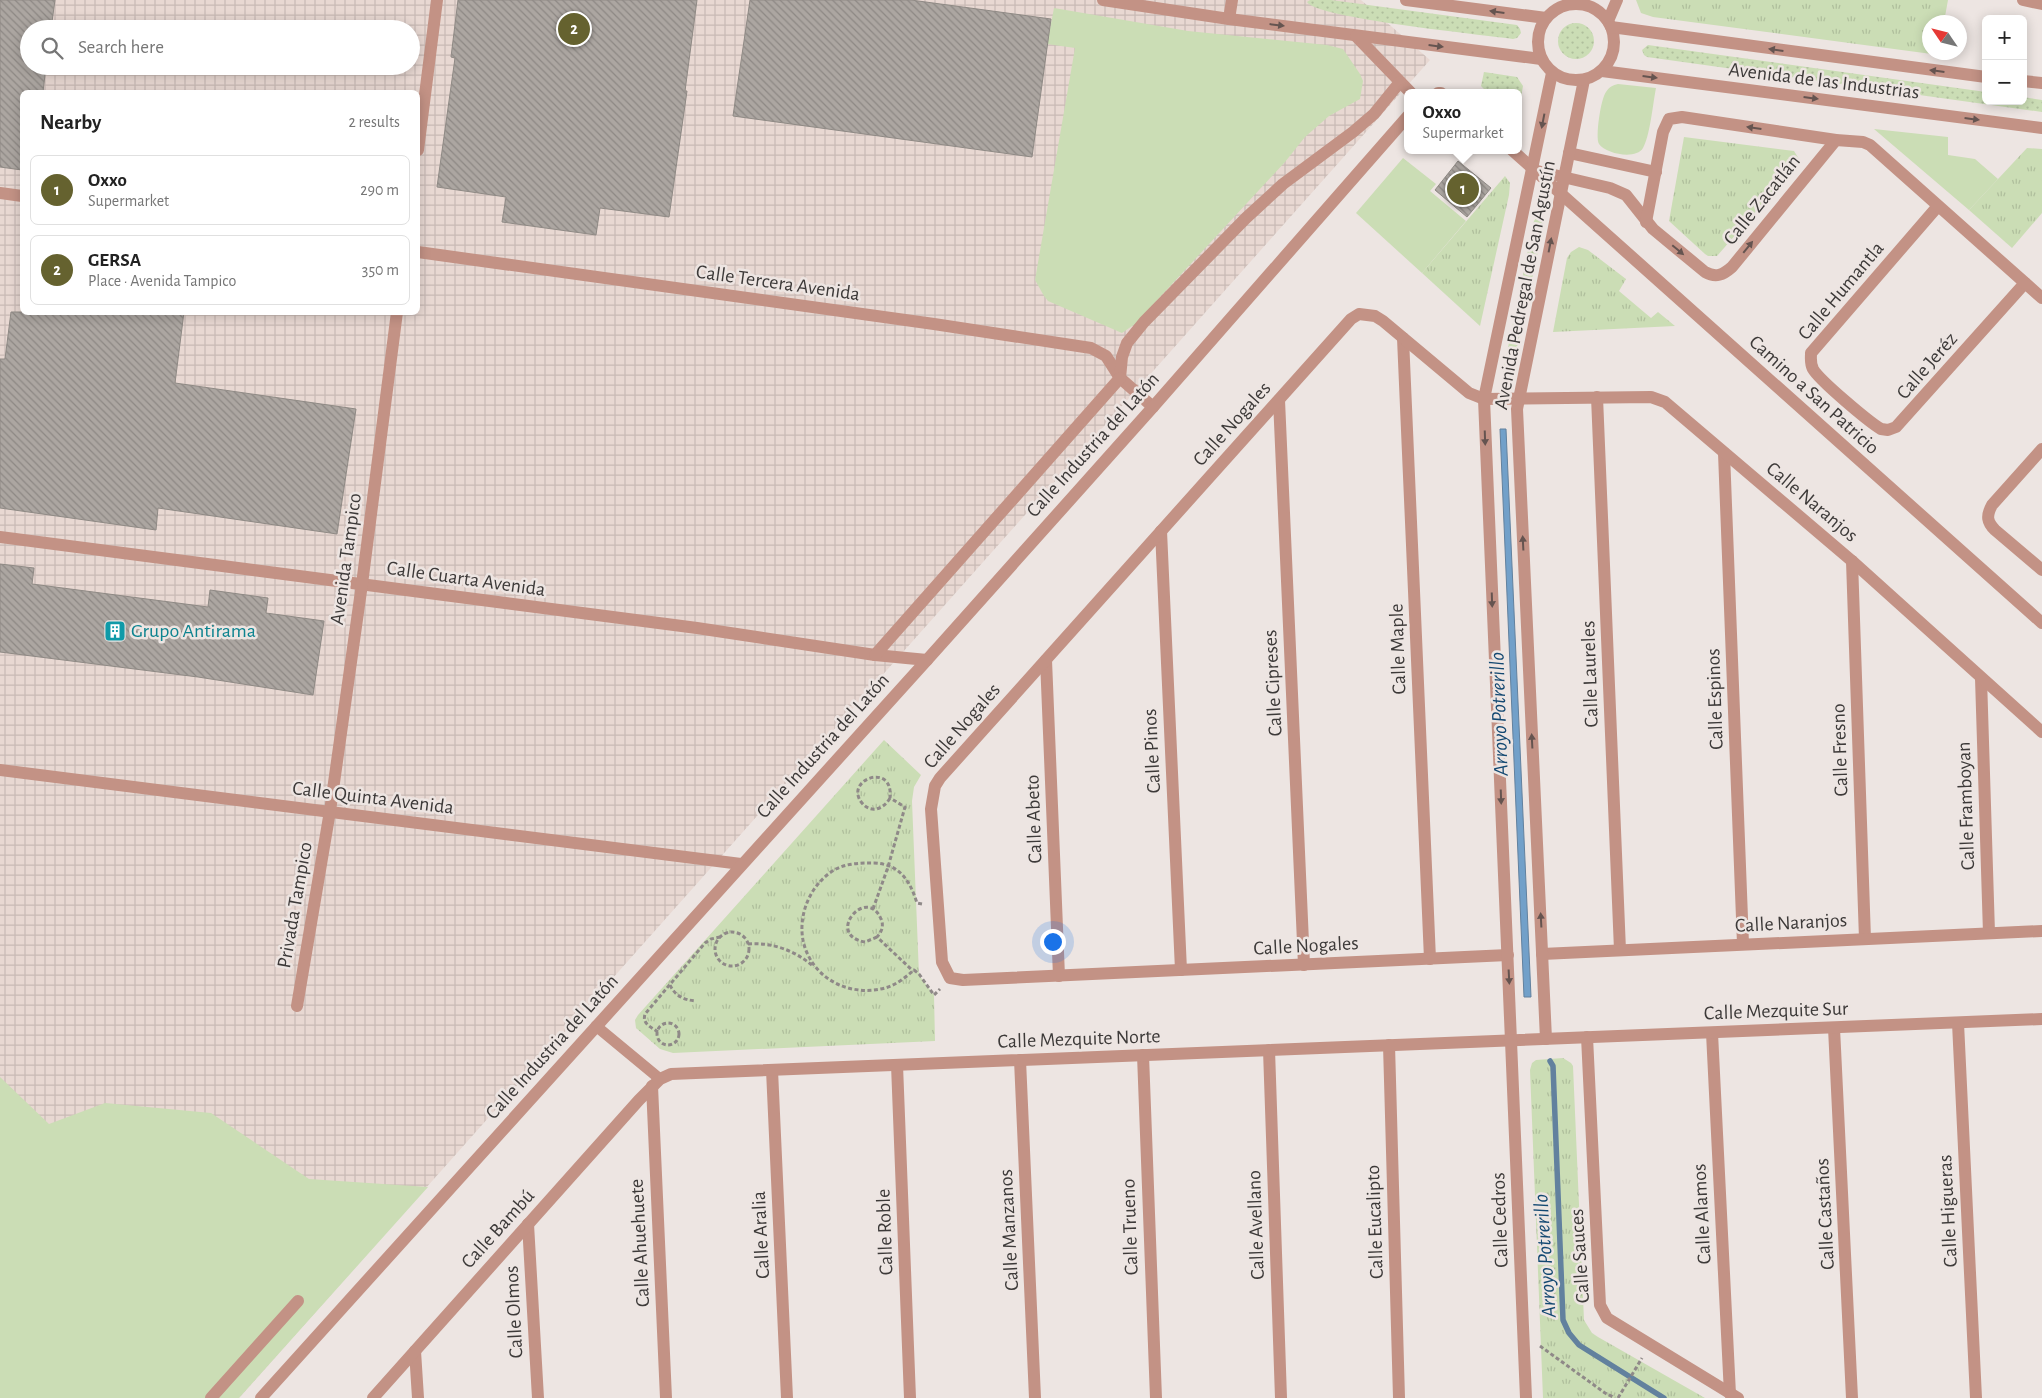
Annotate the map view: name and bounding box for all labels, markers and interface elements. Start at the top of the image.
one-way arrow [1489,8,1505,16]
pin: 2 [558,10,590,48]
north arrow [1922,15,1967,60]
map controls [1982,15,2027,105]
button: + [1982,15,2027,60]
search box [20,20,420,75]
one-way arrow [1270,21,1286,29]
icon: search [38,34,66,62]
text: Search here [78,38,164,57]
one-way arrow [1428,42,1444,50]
one-way arrow [1768,46,1784,54]
street label: Avenida de las Industrias [1727,59,1921,103]
button: − [1982,60,2027,105]
one-way arrow [1929,67,1945,75]
one-way arrow [1642,73,1658,81]
popup [1404,89,1522,154]
one-way arrow [1803,94,1819,102]
text: Oxxo [1422,103,1461,122]
text: Nearby [40,112,101,133]
one-way arrow [1538,113,1546,129]
text: 2 results [348,114,400,130]
one-way arrow [1965,115,1981,123]
one-way arrow [1745,123,1761,131]
text: Supermarket [1422,125,1504,141]
street label: Calle Zacatlán [1720,151,1804,249]
street label: Avenida Pedregal de San Agustín [1491,159,1559,411]
pin: 1 [1447,170,1479,208]
text: Oxxo [88,171,127,190]
text: 1 [54,182,60,198]
text: 290 m [360,182,399,198]
text: Supermarket [88,193,169,209]
one-way arrow [1546,238,1554,253]
street label: Calle Humantla [1794,238,1888,344]
one-way arrow [1743,241,1754,254]
one-way arrow [1672,244,1684,255]
text: GERSA [88,251,141,270]
text: 2 [53,262,61,278]
text: 350 m [362,262,399,278]
street label: Calle Tercera Avenida [695,262,861,304]
text: Place · Avenida Tampico [88,273,236,289]
street label: Calle Jeréz [1893,329,1961,403]
street label: Camino a San Patricio [1745,332,1883,458]
street label: Calle Industria del Latón [1023,369,1163,521]
street label: Calle Nogales [1189,378,1275,470]
one-way arrow [1482,430,1490,446]
street label: Calle Naranjos [1762,458,1862,546]
street label: Avenida Tampico [327,492,365,626]
one-way arrow [1519,535,1527,551]
street label: Calle Cuarta Avenida [385,558,547,600]
one-way arrow [1489,592,1497,608]
street label: Calle Maple [1386,603,1410,695]
building icon: Grupo Antirama [103,619,127,643]
street label: Calle Laureles [1578,620,1602,728]
place label: Grupo Antirama [131,621,256,641]
street label: Calle Cipreses [1260,629,1286,737]
street label: Calle Espinos [1703,648,1727,750]
water label: Arroyo Potrerillo [1486,652,1512,777]
street label: Calle Industria del Latón [753,670,893,822]
street label: Calle Nogales [920,680,1004,772]
street label: Calle Fresno [1828,703,1852,797]
street label: Calle Pinos [1140,708,1164,794]
one-way arrow [1528,732,1536,748]
street label: Calle Framboyan [1954,741,1978,871]
street label: Calle Abeto [1022,774,1046,864]
street label: Calle Quinta Avenida [291,778,455,818]
one-way arrow [1497,790,1505,806]
street label: Privada Tampico [274,840,316,970]
street label: Calle Naranjos [1734,910,1848,936]
one-way arrow [1536,912,1544,928]
your location [1040,929,1066,955]
street label: Calle Nogales [1253,933,1359,959]
one-way arrow [1505,969,1513,985]
street label: Calle Industria del Latón [482,971,622,1123]
street label: Calle Mezquite Sur [1704,998,1849,1024]
street label: Calle Mezquite Norte [997,1026,1161,1052]
street label: Calle Higueras [1935,1154,1961,1268]
street label: Calle Castaños [1812,1158,1838,1270]
street label: Calle Alamos [1689,1163,1715,1265]
street label: Calle Eucalipto [1363,1165,1387,1279]
street label: Calle Manzanos [996,1169,1022,1291]
street label: Calle Avellano [1244,1170,1268,1280]
street label: Calle Cedros [1488,1172,1512,1268]
street label: Calle Ahuehuete [627,1178,653,1308]
street label: Calle Trueno [1118,1178,1142,1276]
street label: Calle Bambú [458,1186,538,1272]
street label: Calle Roble [873,1188,897,1276]
street label: Calle Aralia [749,1191,773,1279]
water label: Arroyo Potrerillo [1530,1193,1560,1320]
street label: Calle Sauces [1567,1208,1593,1304]
street label: Calle Olmos [502,1265,526,1359]

